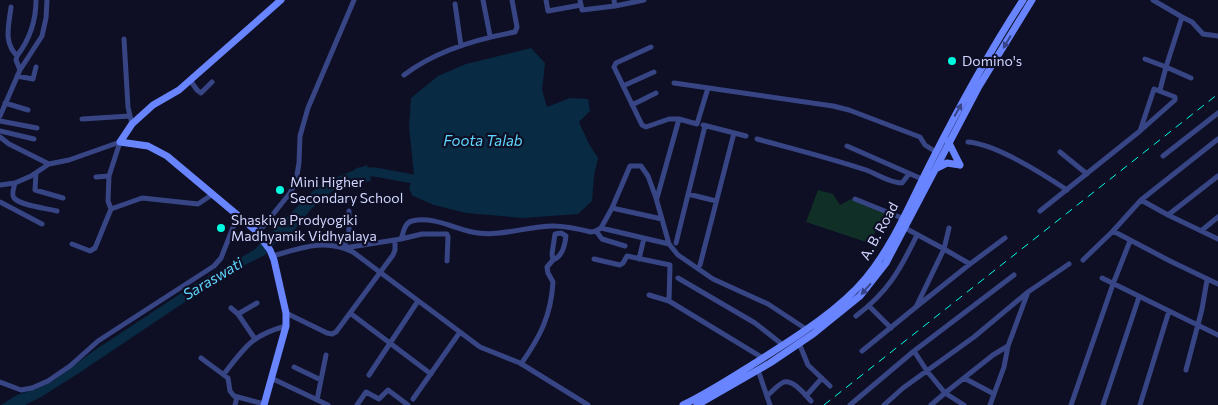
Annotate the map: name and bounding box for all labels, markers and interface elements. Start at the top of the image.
one-way arrow [1002,35,1011,48]
place label: Domino's [962,52,1022,69]
marker: Domino's [946,55,958,67]
one-way arrow [954,103,963,116]
water label: Foota Talab [443,131,523,149]
place label: Mini Higher Secondary School [290,173,403,206]
marker: Mini Higher Secondary School [274,184,286,196]
street label: A. B. Road [856,199,901,263]
place label: Shaskiya Prodyogiki Madhyamik Vidhyalaya [231,211,377,244]
marker: Shaskiya Prodyogiki Madhyamik Vidhyalaya [215,222,227,234]
water label: Saraswati [179,253,247,303]
one-way arrow [861,283,872,295]

